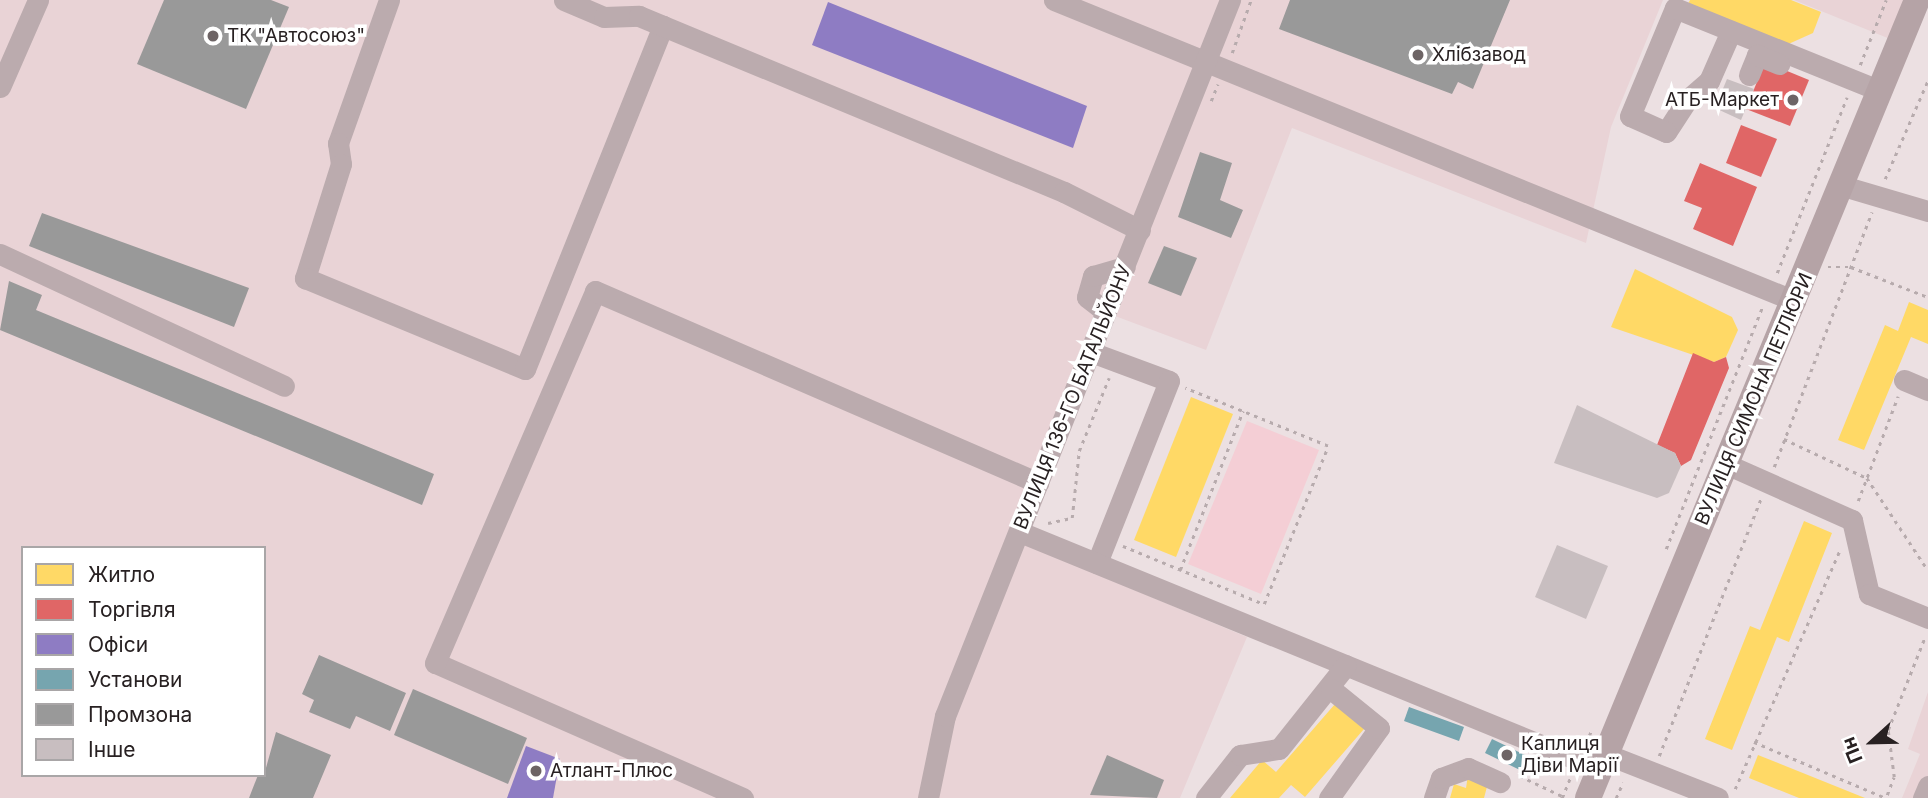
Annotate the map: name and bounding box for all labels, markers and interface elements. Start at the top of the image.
place label: ТК "Автосоюз" [227,25,365,47]
marker: ТК "Автосоюз" [205,28,221,44]
place label: Хлібзавод [1432,44,1526,66]
marker: Хлібзавод [1410,47,1426,63]
place label: АТБ-Маркет [1665,89,1779,111]
marker: АТБ-Маркет [1785,92,1801,108]
street label: ВУЛИЦЯ 136-ГО БАТАЛЬЙОНУ [1009,261,1137,533]
street label: ВУЛИЦЯ СИМОНА ПЕТЛЮРИ [1690,269,1818,529]
legend [21,546,266,777]
text: Житло [88,562,155,587]
text: Торгівля [88,597,176,622]
text: Офіси [88,632,148,657]
text: Установи [88,667,182,692]
text: Промзона [88,702,192,727]
north arrow [1837,707,1907,777]
place label: Каплиця Діви Марії [1521,733,1618,777]
text: Пн [1837,734,1868,766]
text: Інше [88,737,136,762]
marker: Каплиця Діви Марії [1499,747,1515,763]
place label: Атлант-Плюс [550,760,673,782]
marker: Атлант-Плюс [528,763,544,779]

